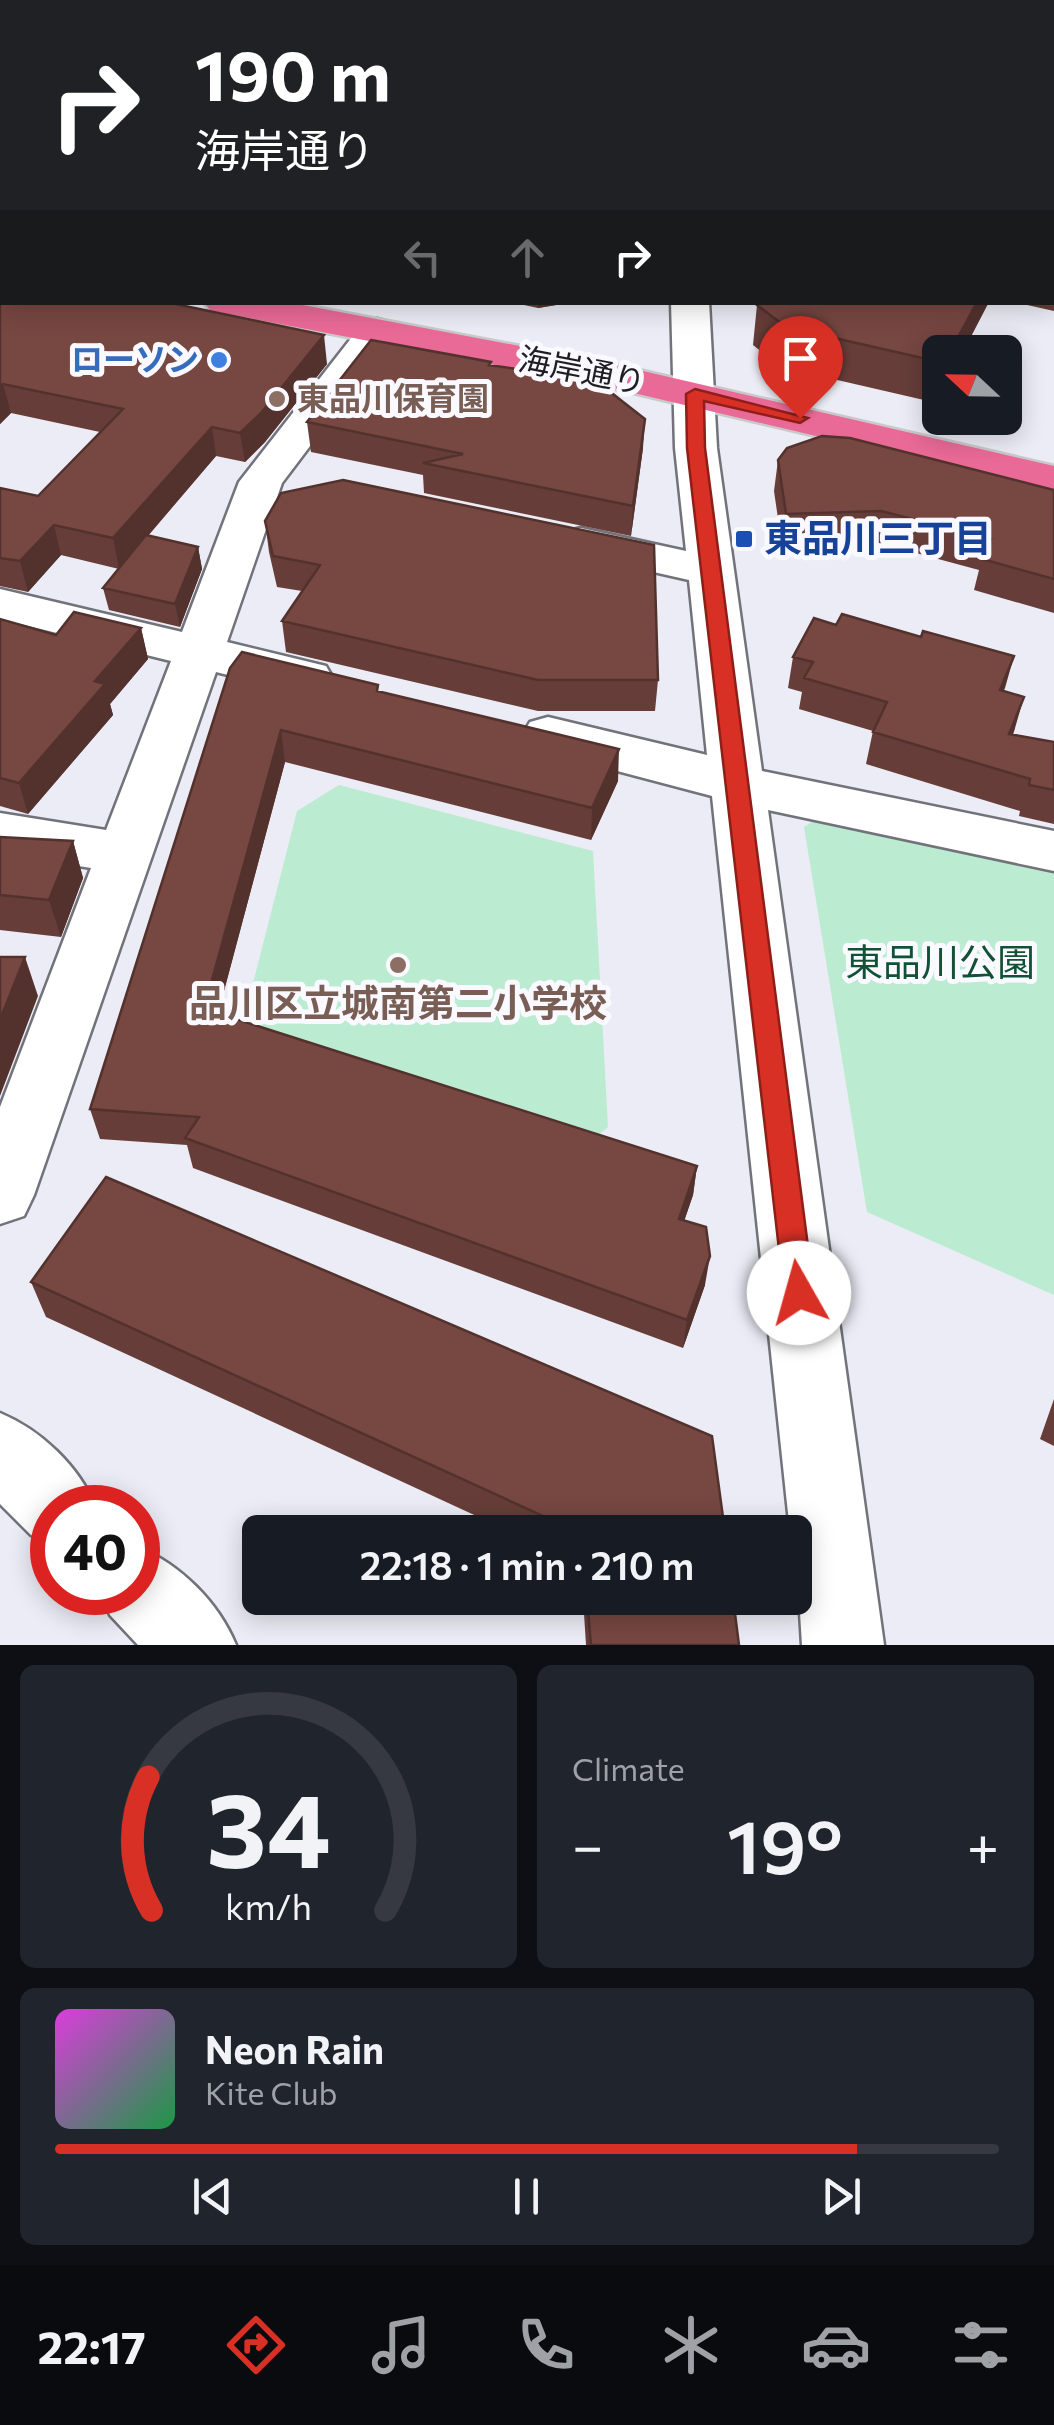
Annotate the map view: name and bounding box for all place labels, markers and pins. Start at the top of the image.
pin [758,316,843,419]
place label: ローソン [71,338,199,378]
marker: ローソン [208,349,230,371]
place label: 東品川保育園 [297,377,489,417]
marker: 東品川保育園 [266,388,288,410]
place label: 東品川三丁目 [764,513,992,560]
marker: 東品川三丁目 [733,528,755,550]
marker: 品川区立城南第二小学校 [387,954,409,976]
place label: 品川区立城南第二小学校 [189,978,607,1025]

